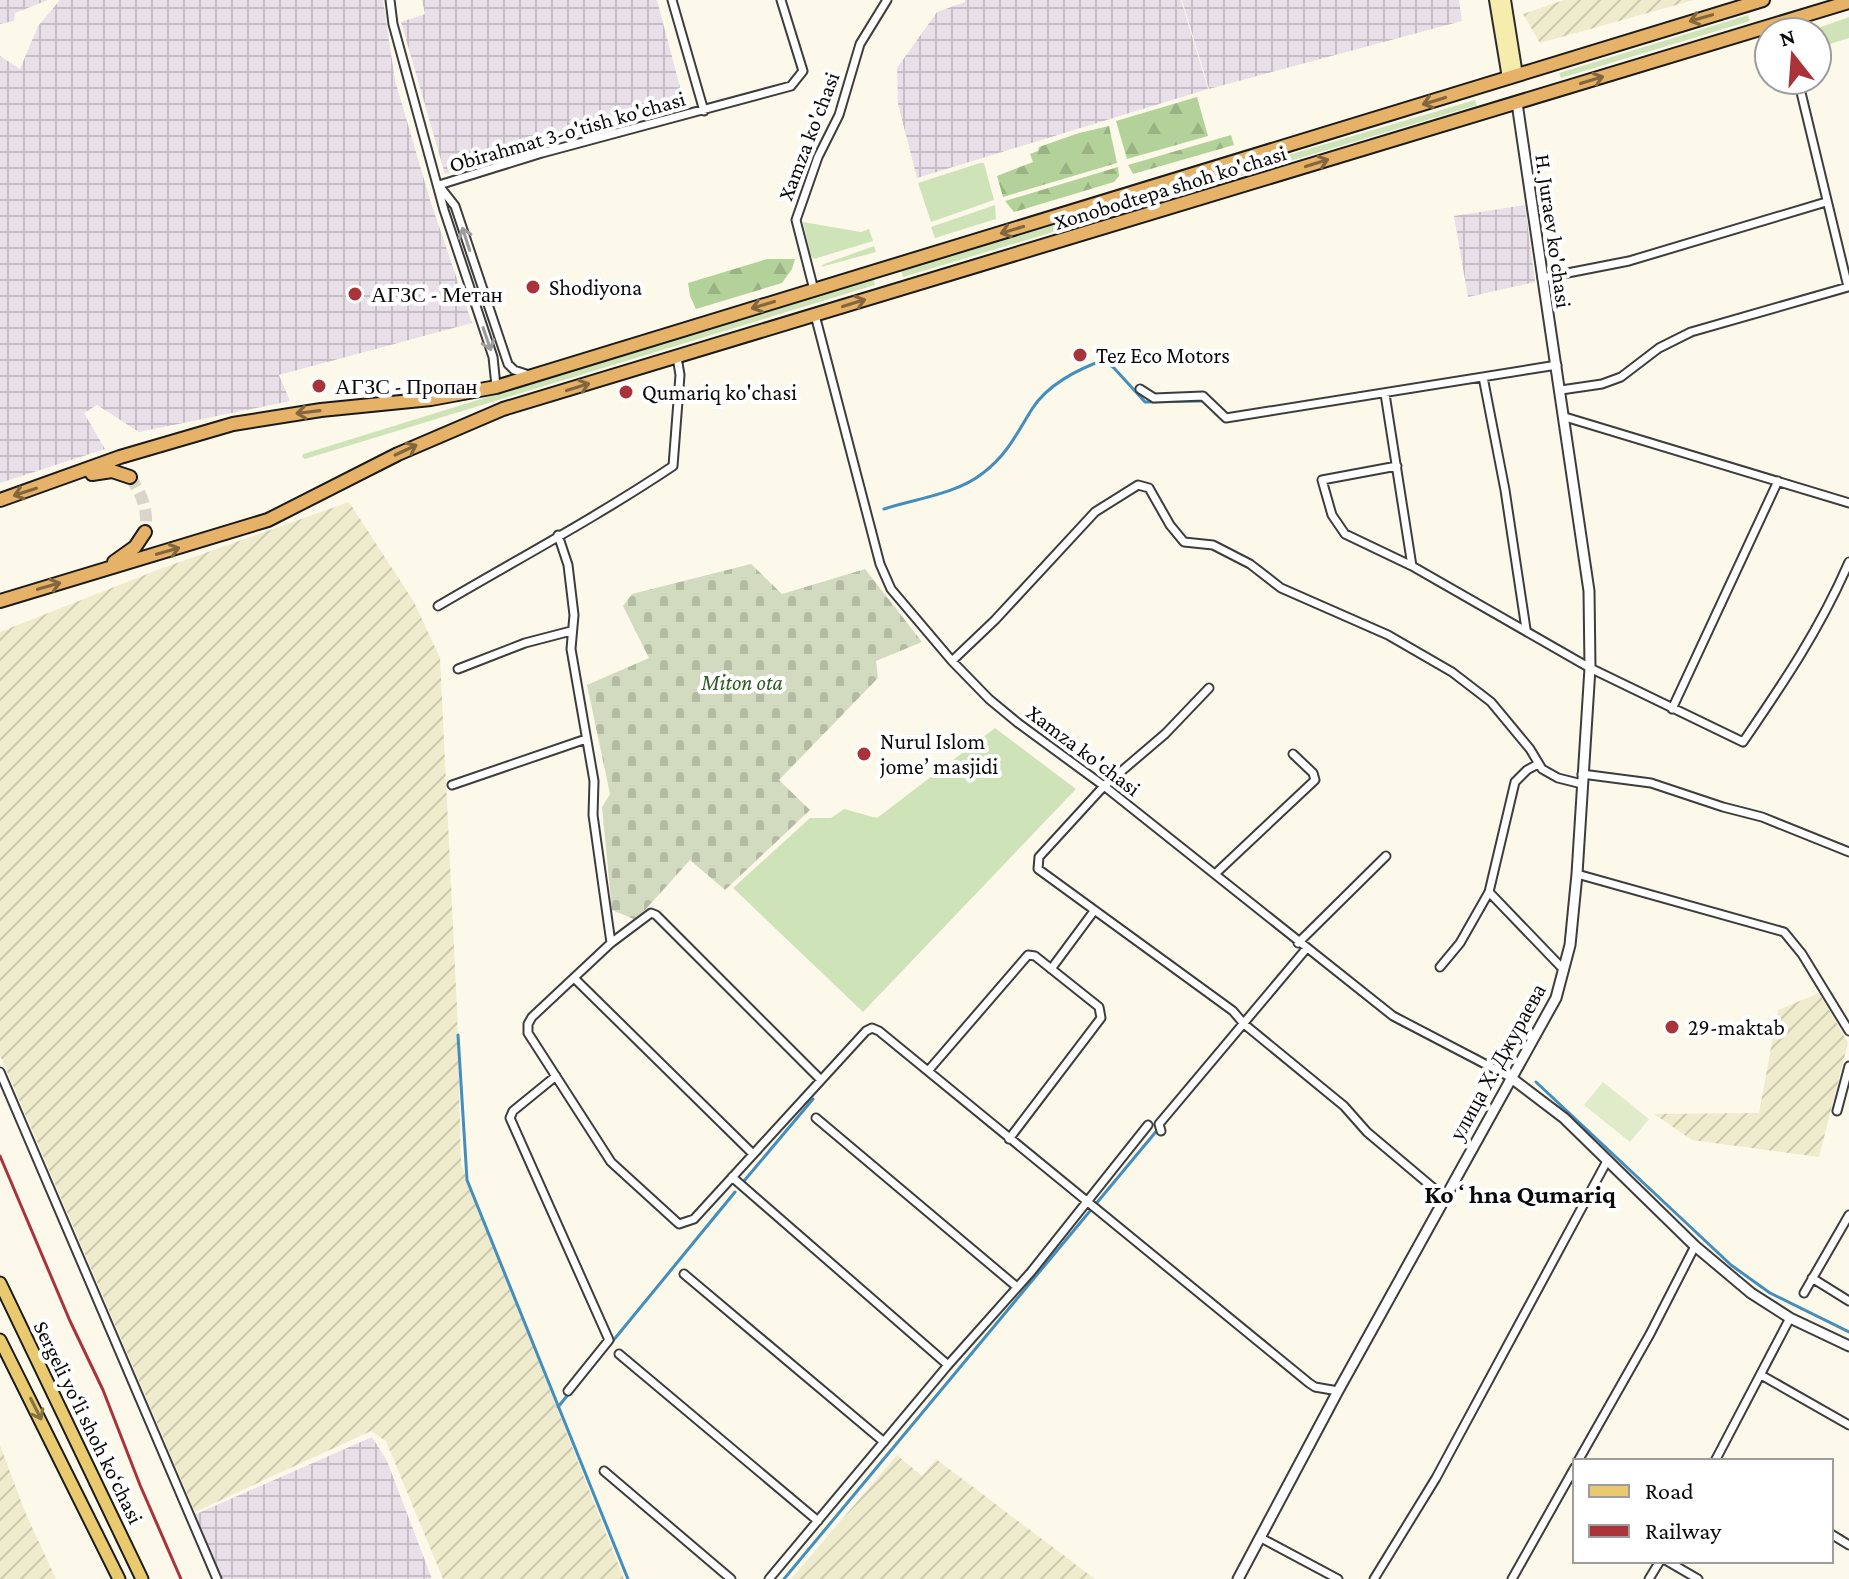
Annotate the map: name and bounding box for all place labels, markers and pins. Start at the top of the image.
place label: Shodiyona [549,275,642,300]
marker: Shodiyona [524,278,542,296]
place label: АГЗС - Метан [371,282,503,307]
marker: АГЗС - Метан [346,285,364,303]
place label: Tez Eco Motors [1096,343,1230,368]
marker: Tez Eco Motors [1071,346,1089,364]
place label: АГЗС - Пропан [335,374,478,399]
marker: АГЗС - Пропан [310,377,328,395]
place label: Qumariq ko'chasi [642,380,797,405]
marker: Qumariq ko'chasi [617,383,635,401]
place label: Nurul Islom jome’ masjidi [879,729,999,779]
marker: Nurul Islom jome’ masjidi [855,745,873,763]
place label: 29-maktab [1688,1015,1785,1040]
marker: 29-maktab [1663,1018,1681,1036]

